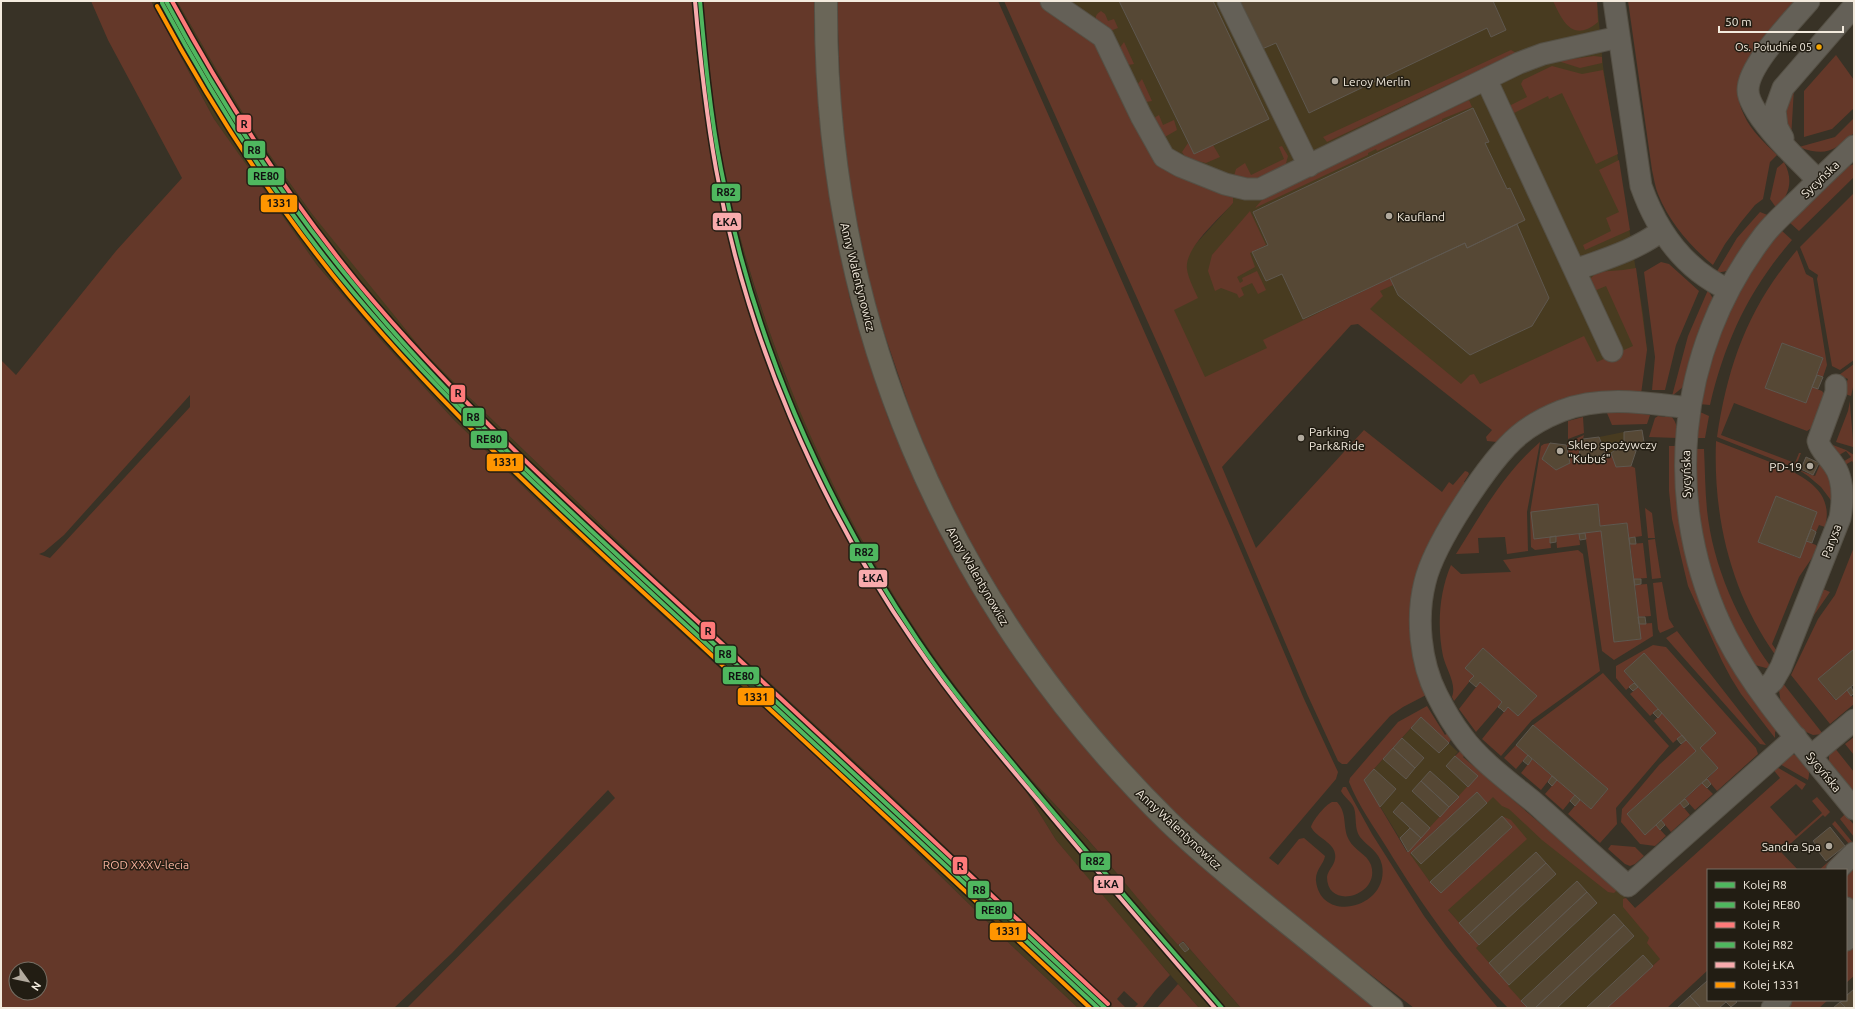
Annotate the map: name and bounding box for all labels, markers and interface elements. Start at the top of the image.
scale bar [1719,8,1843,34]
text: 50 m [1725,15,1752,28]
place label: Os. Południe 05 [1735,41,1812,53]
marker: Os. Południe 05 [1814,42,1824,52]
place label: Leroy Merlin [1343,75,1410,88]
marker: Leroy Merlin [1330,76,1340,86]
line badge: R [236,114,252,133]
text: R [240,118,248,130]
line badge: R8 [243,140,266,159]
text: R8 [247,144,261,156]
street label: Sycyńska [1798,158,1842,200]
line badge: RE80 [247,167,285,186]
text: RE80 [253,170,279,182]
line badge: R82 [711,183,741,202]
text: R82 [716,186,736,198]
line badge: 1331 [260,194,298,213]
text: 1331 [267,197,291,209]
place label: Kaufland [1397,210,1445,223]
marker: Kaufland [1384,211,1394,221]
line badge: ŁKA [712,212,742,231]
text: ŁKA [716,216,738,228]
street label: Anny Walentynowicz [838,221,878,333]
line badge: R [450,384,466,403]
text: R [454,387,462,399]
line badge: R8 [462,407,485,427]
text: R8 [466,411,480,423]
place label: Parking Park&Ride [1309,425,1365,452]
line badge: RE80 [470,430,508,449]
text: RE80 [476,433,502,445]
marker: Parking Park&Ride [1296,433,1306,443]
place label: Sklep spożywczy "Kubuś" [1568,438,1657,465]
marker: Sklep spożywczy "Kubuś" [1555,446,1565,456]
street label: Sycyńska [1679,450,1693,498]
line badge: 1331 [486,453,524,472]
text: 1331 [493,456,517,468]
place label: PD-19 [1769,460,1802,473]
marker: PD-19 [1805,461,1815,471]
street label: Parysa [1819,522,1843,560]
street label: Anny Walentynowicz [945,525,1012,628]
line badge: R82 [849,543,879,562]
text: R82 [854,546,874,558]
line badge: ŁKA [858,569,888,588]
text: ŁKA [862,572,884,584]
line badge: R [700,621,716,640]
text: R [704,625,712,637]
line badge: R8 [714,645,737,664]
text: R8 [718,648,732,660]
line badge: RE80 [722,666,760,685]
text: RE80 [728,670,754,682]
line badge: 1331 [737,687,775,706]
text: 1331 [744,691,768,703]
street label: Sycyńska [1804,749,1844,795]
street label: Anny Walentynowicz [1134,786,1224,872]
place label: Sandra Spa [1762,840,1821,853]
marker: Sandra Spa [1824,841,1834,851]
line badge: R82 [1080,852,1111,871]
text: R82 [1085,855,1105,867]
line badge: R [952,856,968,875]
park label: ROD XXXV-lecia [103,858,189,871]
text: R [956,860,964,872]
legend [1707,869,1847,1001]
line badge: ŁKA [1093,875,1124,894]
text: ŁKA [1097,878,1119,890]
text: Kolej R8 [1743,878,1787,891]
line badge: R8 [967,880,990,899]
text: R8 [972,884,986,896]
text: Kolej RE80 [1743,898,1801,911]
line badge: RE80 [975,901,1013,920]
text: RE80 [981,904,1007,916]
text: Kolej R [1743,918,1781,931]
line badge: 1331 [989,922,1027,941]
text: 1331 [996,925,1020,937]
text: Kolej R82 [1743,938,1794,951]
text: Kolej ŁKA [1743,958,1795,971]
north arrow [8,961,48,1001]
text: Kolej 1331 [1743,978,1800,991]
text: N [29,980,44,993]

